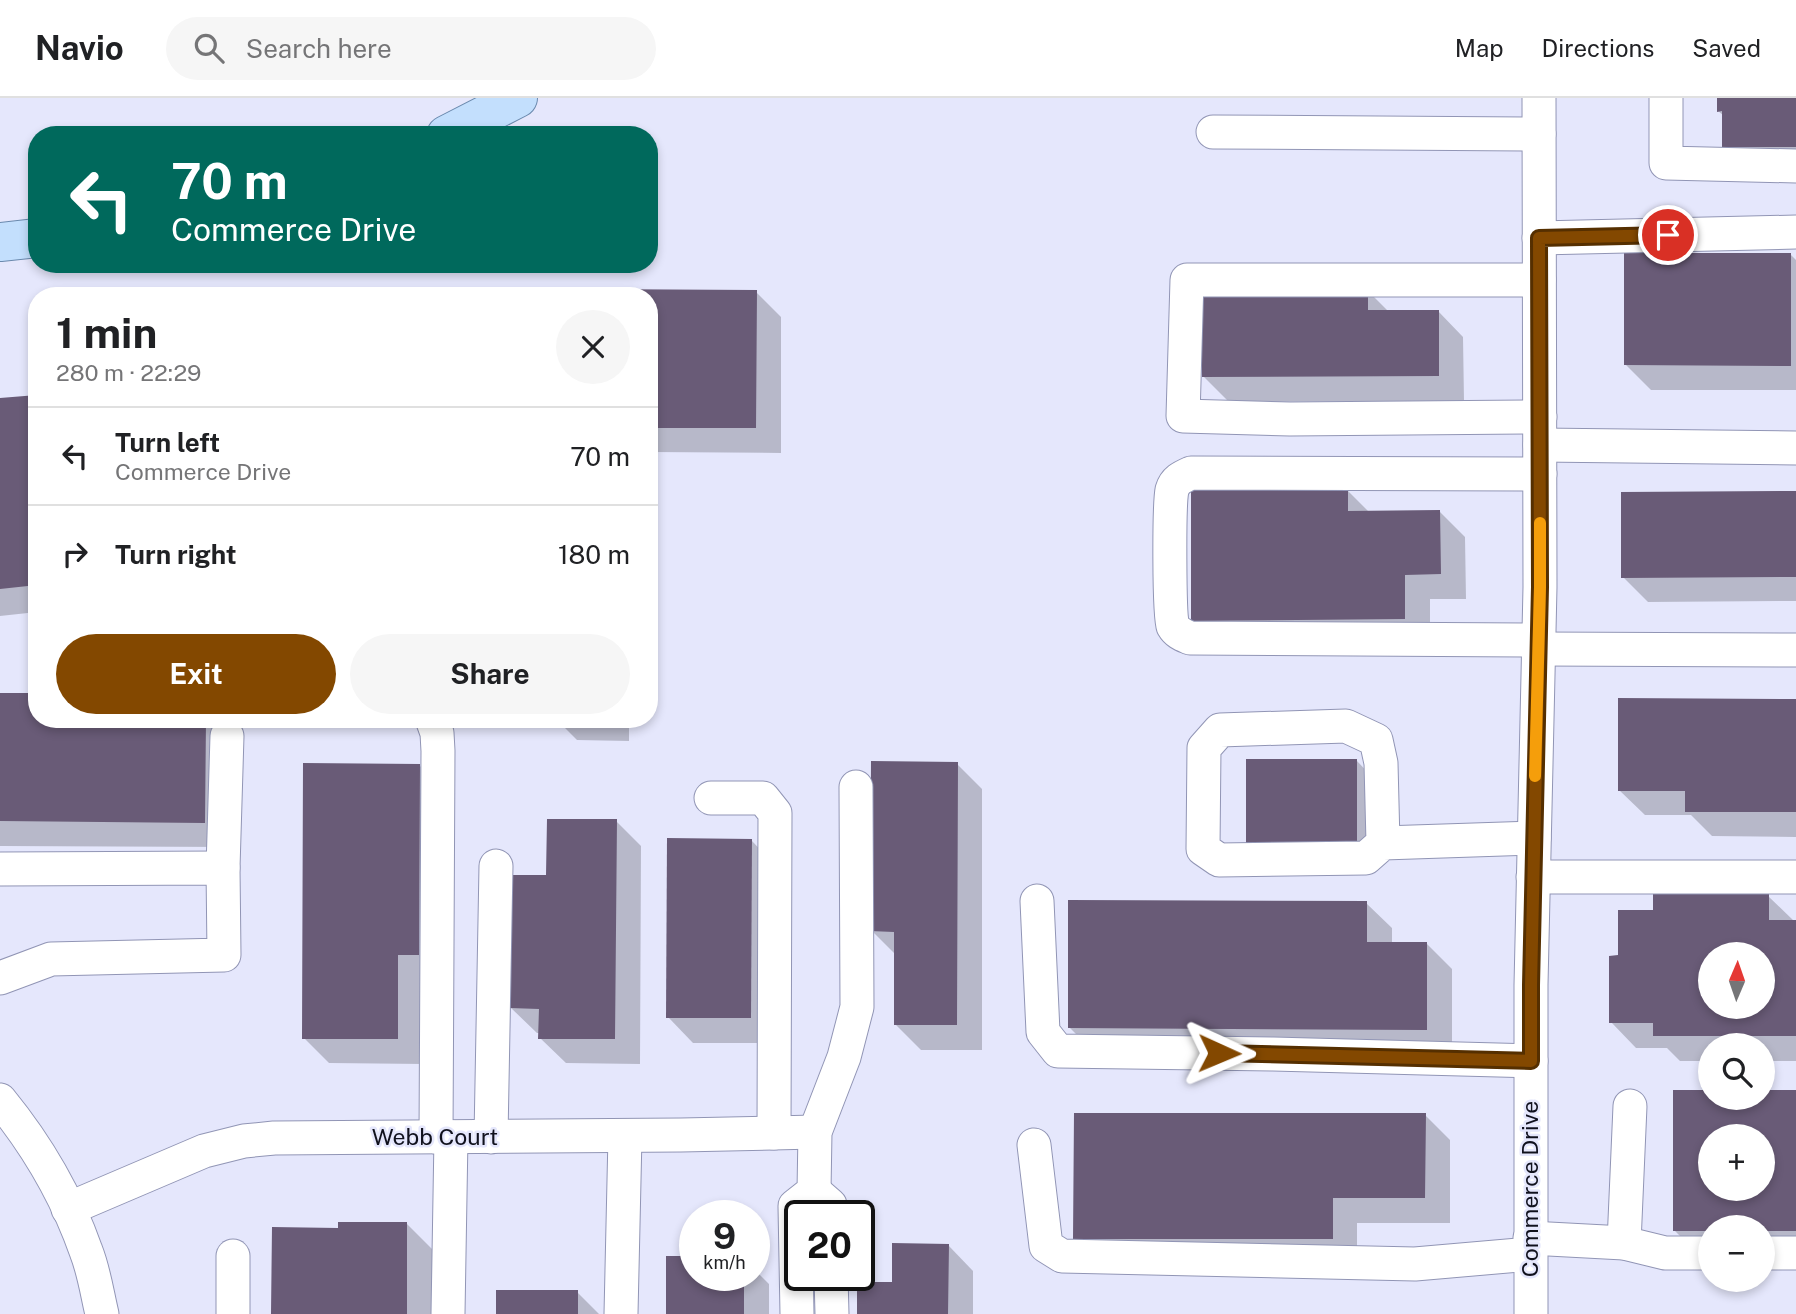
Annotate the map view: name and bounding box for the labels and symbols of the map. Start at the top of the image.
pin [1638,205,1698,265]
north arrow [1698,942,1774,1018]
position arrow [1182,1016,1256,1090]
street label: Commerce Drive [1516,1101,1543,1277]
street label: Webb Court [372,1123,498,1150]
speed limit sign: 20 [784,1200,875,1291]

